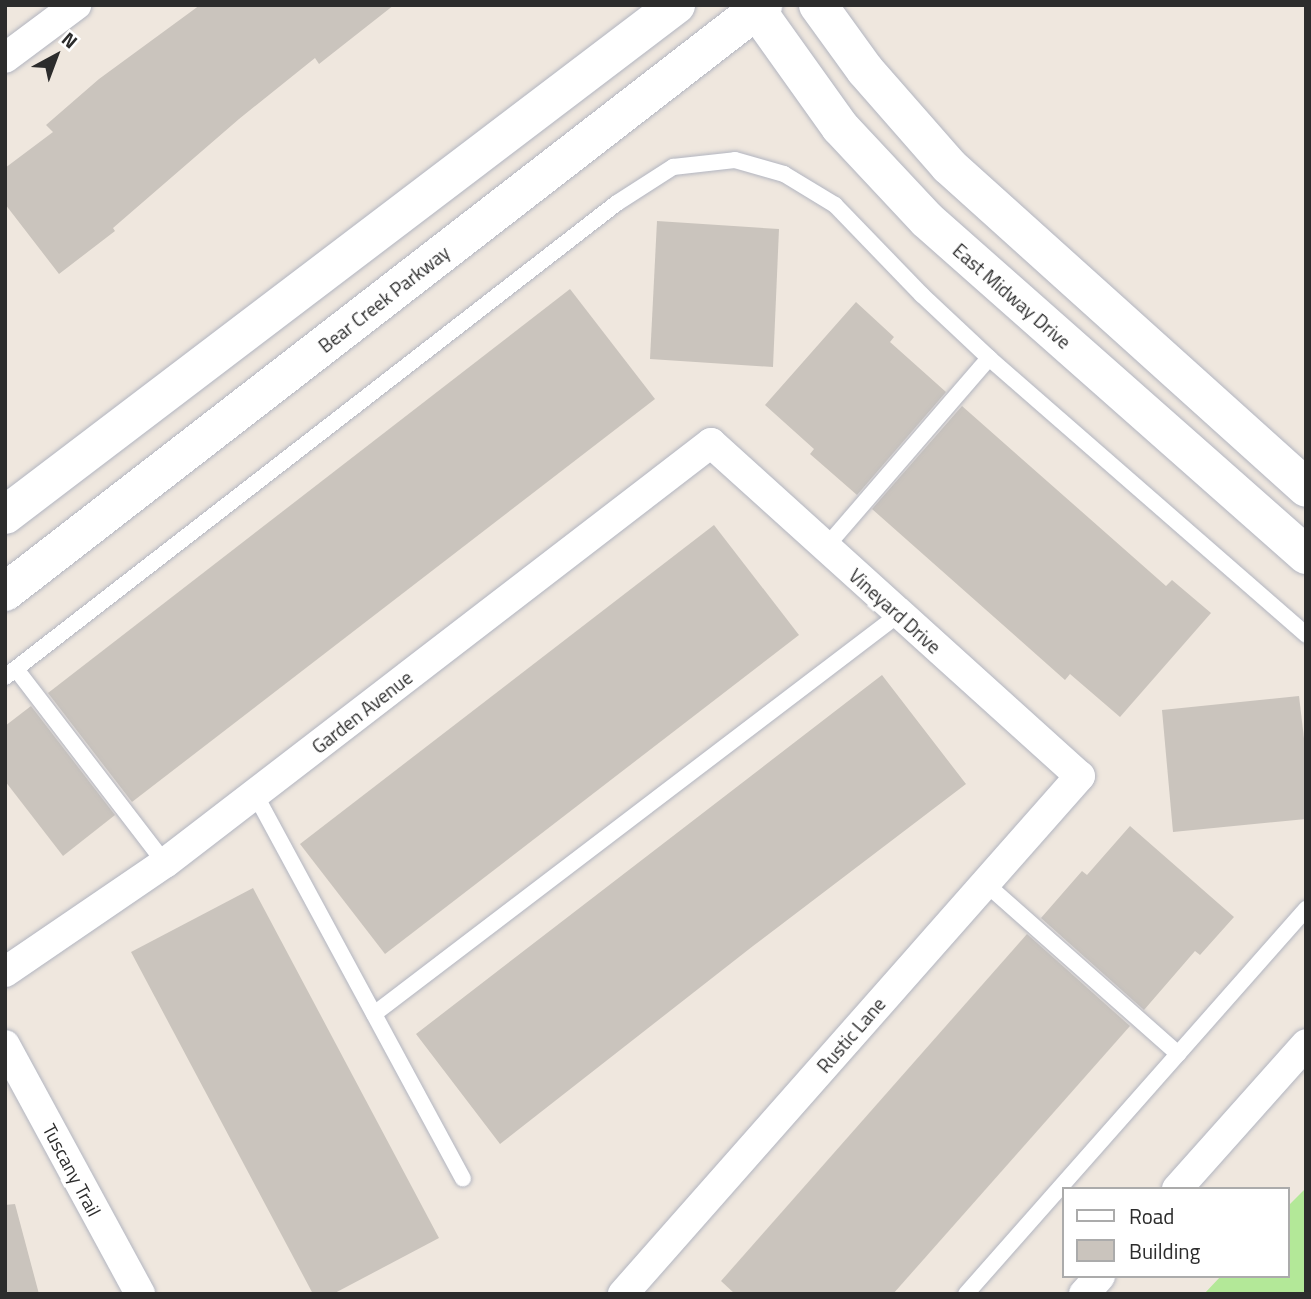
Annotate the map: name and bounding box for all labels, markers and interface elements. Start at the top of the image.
north arrow [21,21,91,91]
text: N [56,25,85,55]
street label: East Midway Drive [948,239,1076,353]
street label: Bear Creek Parkway [314,241,454,357]
street label: Vineyard Drive [844,564,946,658]
street label: Garden Avenue [307,666,417,758]
street label: Rustic Lane [812,993,890,1077]
street label: Tuscany Trail [38,1120,106,1220]
legend [1062,1187,1290,1278]
text: Road [1129,1200,1174,1232]
text: Building [1129,1235,1200,1267]

